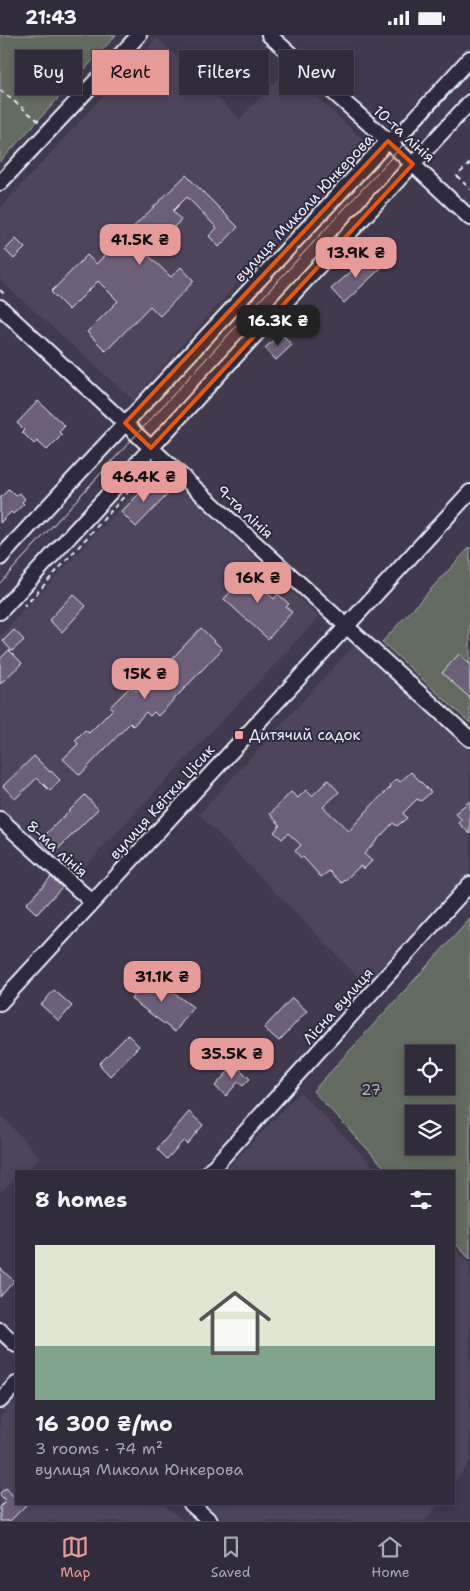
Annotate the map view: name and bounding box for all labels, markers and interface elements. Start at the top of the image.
text: 21:43 [25,5,77,30]
chip: Buy [15,50,82,95]
chip: Rent [92,50,169,95]
chip: Filters [179,50,269,95]
chip: New [279,50,354,95]
street label: 10-та лінія [369,101,439,167]
street label: вулиця Миколи Юнкерова [230,129,378,286]
pin: 41.5K ₴ [94,223,186,266]
text: 41.5K ₴ [111,229,169,250]
pin: 13.9K ₴ [310,237,402,279]
text: 13.9K ₴ [327,242,385,263]
pin: 16.3K ₴ [232,305,324,347]
text: 16.3K ₴ [248,310,308,331]
pin: 46.4K ₴ [98,461,190,503]
text: 46.4K ₴ [112,466,176,487]
street label: 9-та лінія [212,481,278,543]
pin: 16K ₴ [223,561,293,604]
text: 16K ₴ [235,567,281,588]
pin: 15K ₴ [110,657,180,700]
text: 15K ₴ [123,663,167,684]
place label: Дитячий садок [249,725,361,745]
marker: Дитячий садок [233,729,245,741]
street label: вулиця Квітки Цісик [105,740,219,864]
street label: 8-ма лінія [22,816,92,882]
pin: 31.1K ₴ [116,961,208,1003]
street label: Лісна вулиця [298,963,378,1049]
text: 31.1K ₴ [135,966,189,987]
pin: 35.5K ₴ [186,1037,278,1080]
text: 35.5K ₴ [201,1043,263,1064]
map controls [405,1045,455,1155]
button: locate [405,1045,455,1095]
park label: 27 [361,1080,381,1100]
button: layers [405,1105,455,1155]
text: 8 homes [35,1186,127,1214]
icon: filters [407,1186,435,1214]
icon: home [190,1278,280,1368]
text: 16 300 ₴/mo [35,1410,173,1438]
text: 3 rooms · 74 m² [35,1438,163,1459]
text: вулиця Миколи Юнкерова [35,1459,244,1480]
tab: Map [60,1533,90,1581]
tab: Saved [211,1533,251,1581]
tab: Home [371,1533,410,1581]

